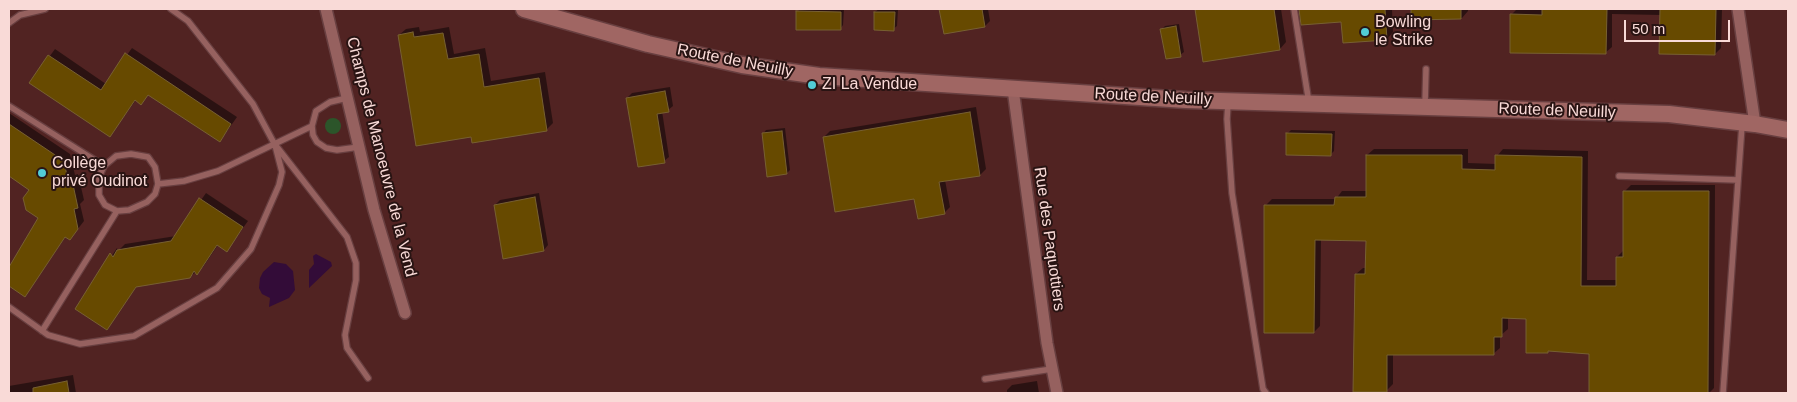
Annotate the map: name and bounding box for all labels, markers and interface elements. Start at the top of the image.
scale bar [1627,10,1733,42]
place label: Bowling le Strike [1375,13,1433,51]
text: 50 m [1632,20,1665,37]
marker: Bowling le Strike [1359,26,1371,38]
street label: Champs de Manoeuvre de la Vend [342,35,420,279]
street label: Route de Neuilly [676,40,794,82]
place label: ZI La Vendue [822,75,917,95]
marker: ZI La Vendue [806,79,818,91]
street label: Route de Neuilly [1094,84,1212,110]
street label: Route de Neuilly [1498,99,1616,123]
place label: Collège privé Oudinot [52,154,147,192]
street label: Rue des Paquottiers [1029,166,1069,312]
marker: Collège privé Oudinot [36,167,48,179]

